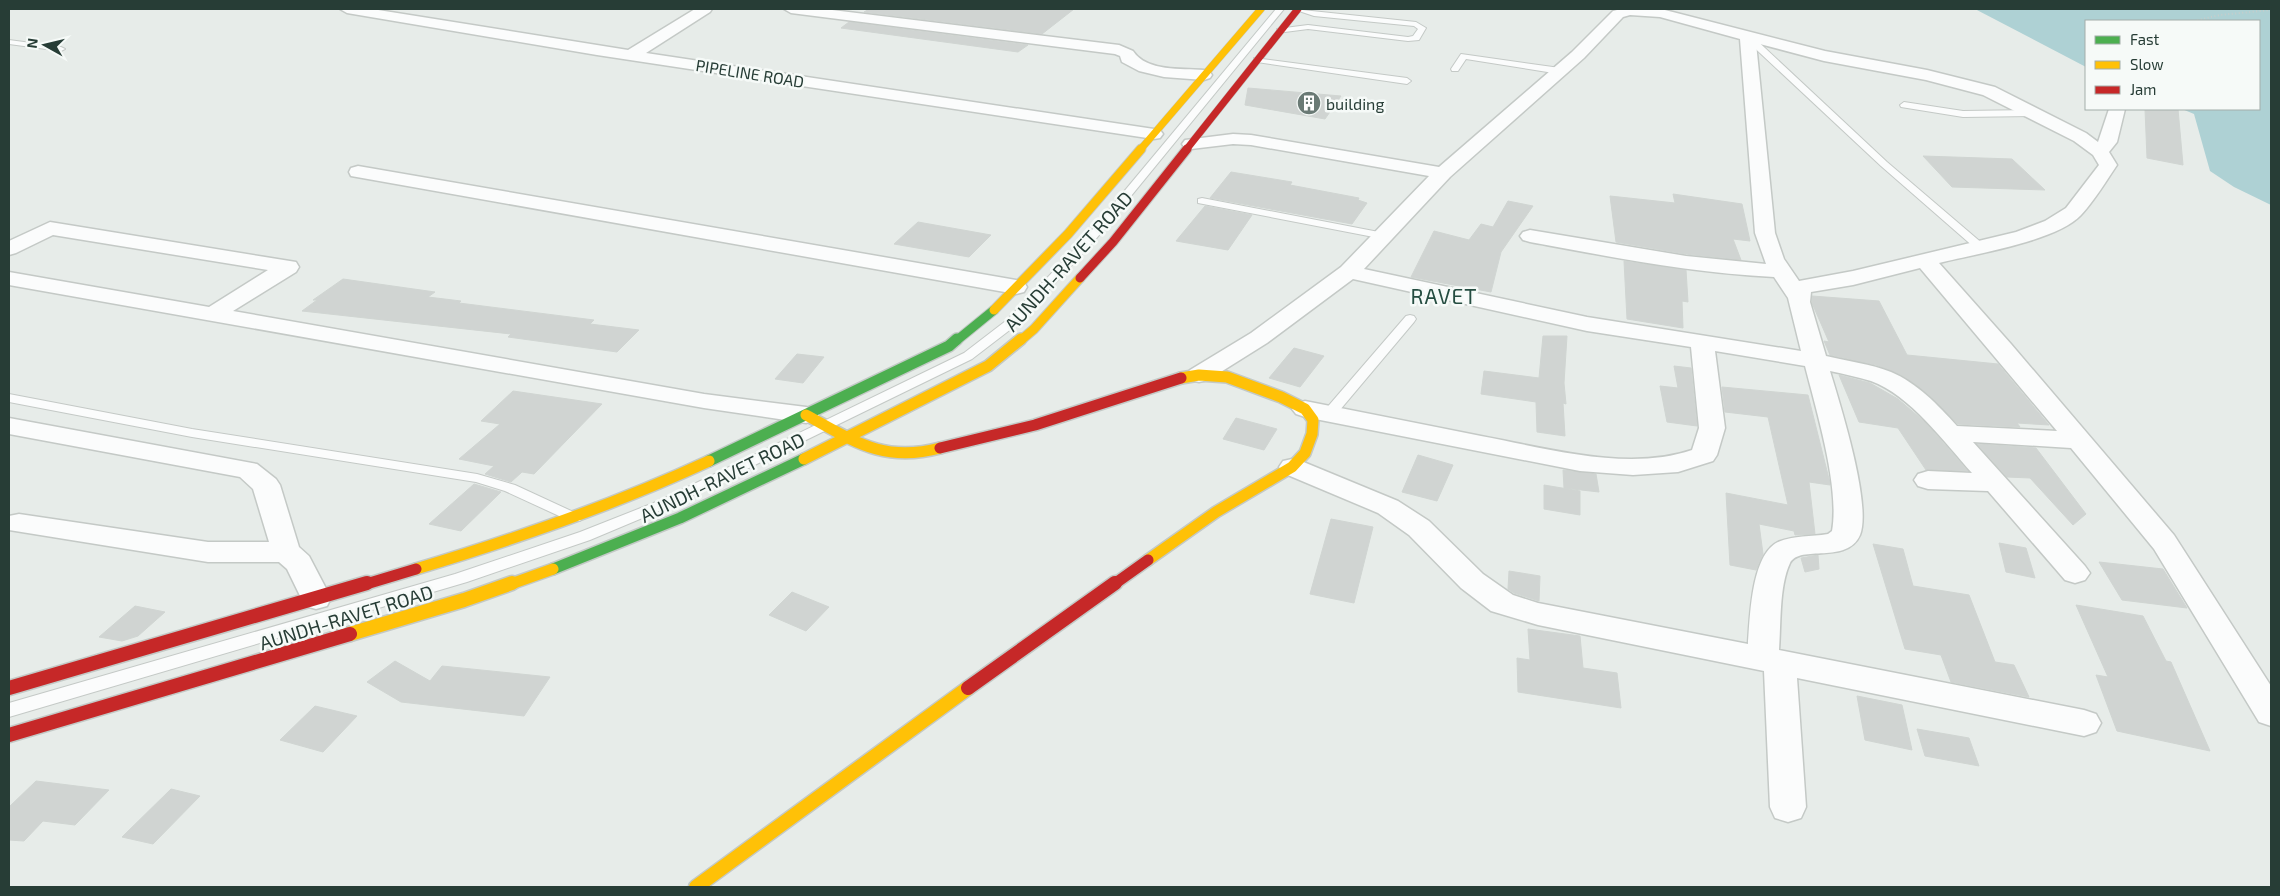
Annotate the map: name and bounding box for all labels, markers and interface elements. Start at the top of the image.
north arrow [20,20,70,70]
legend [2085,20,2260,110]
text: Fast [2130,30,2160,48]
text: N [23,37,41,49]
street label: PIPELINE ROAD [695,55,805,91]
text: Slow [2130,55,2164,73]
text: Jam [2130,80,2156,98]
building icon: building [1296,90,1322,116]
place label: building [1326,94,1384,113]
street label: AUNDH-RAVET ROAD [999,186,1137,336]
district label: RAVET [1410,283,1478,308]
street label: AUNDH-RAVET ROAD [636,427,808,527]
street label: AUNDH-RAVET ROAD [256,580,436,654]

